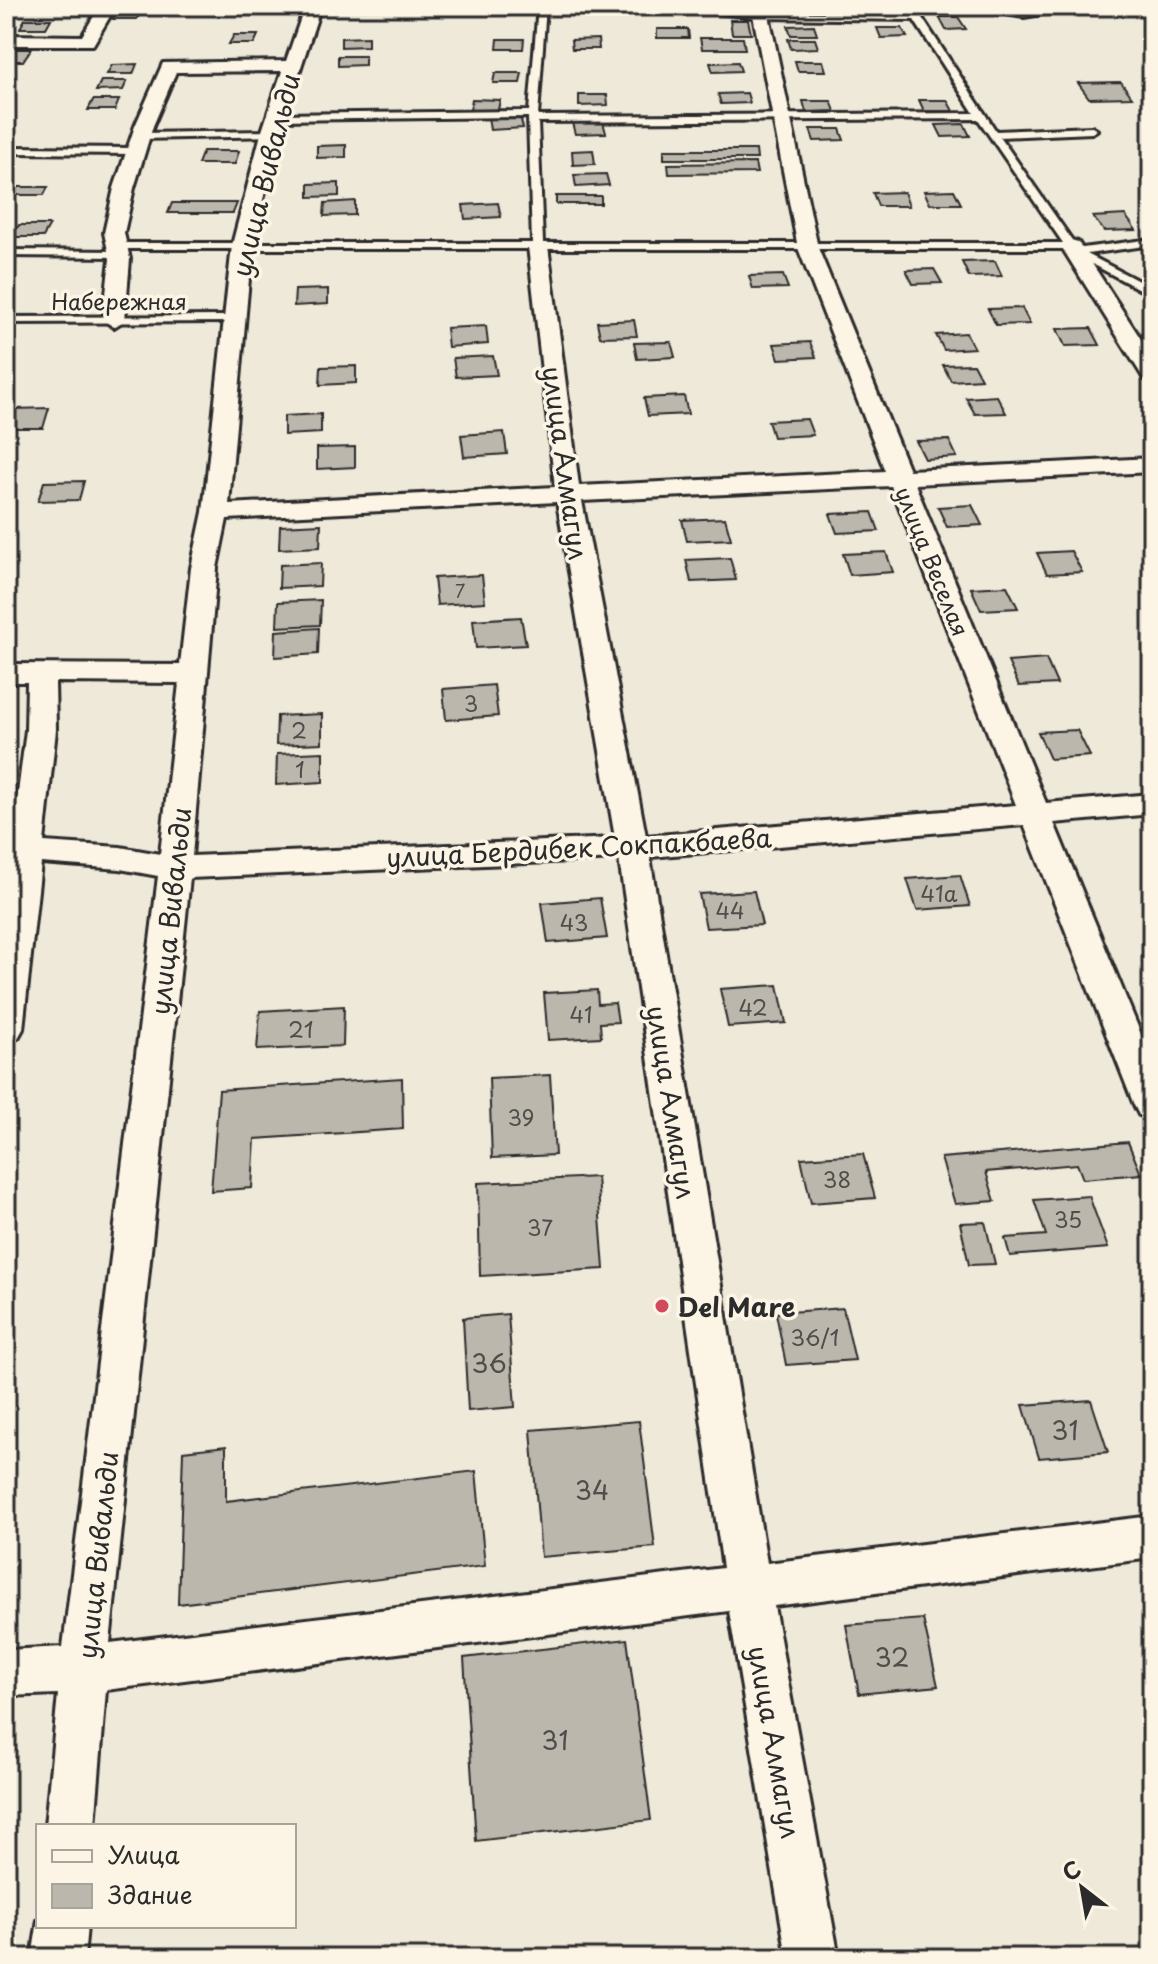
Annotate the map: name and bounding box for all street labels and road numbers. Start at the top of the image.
street label: улица Вивальди [221,69,309,281]
street label: Набережная [51,284,187,317]
street label: улица Алмагул [533,364,599,562]
street label: улица Веселая [888,481,978,641]
street label: улица Вивальди [140,805,200,1017]
street label: улица Бердибек Сокпакбаева [385,817,774,877]
street label: улица Алмагул [637,1003,707,1201]
street label: улица Вивальди [67,1449,127,1661]
street label: улица Алмагул [739,1642,811,1842]

